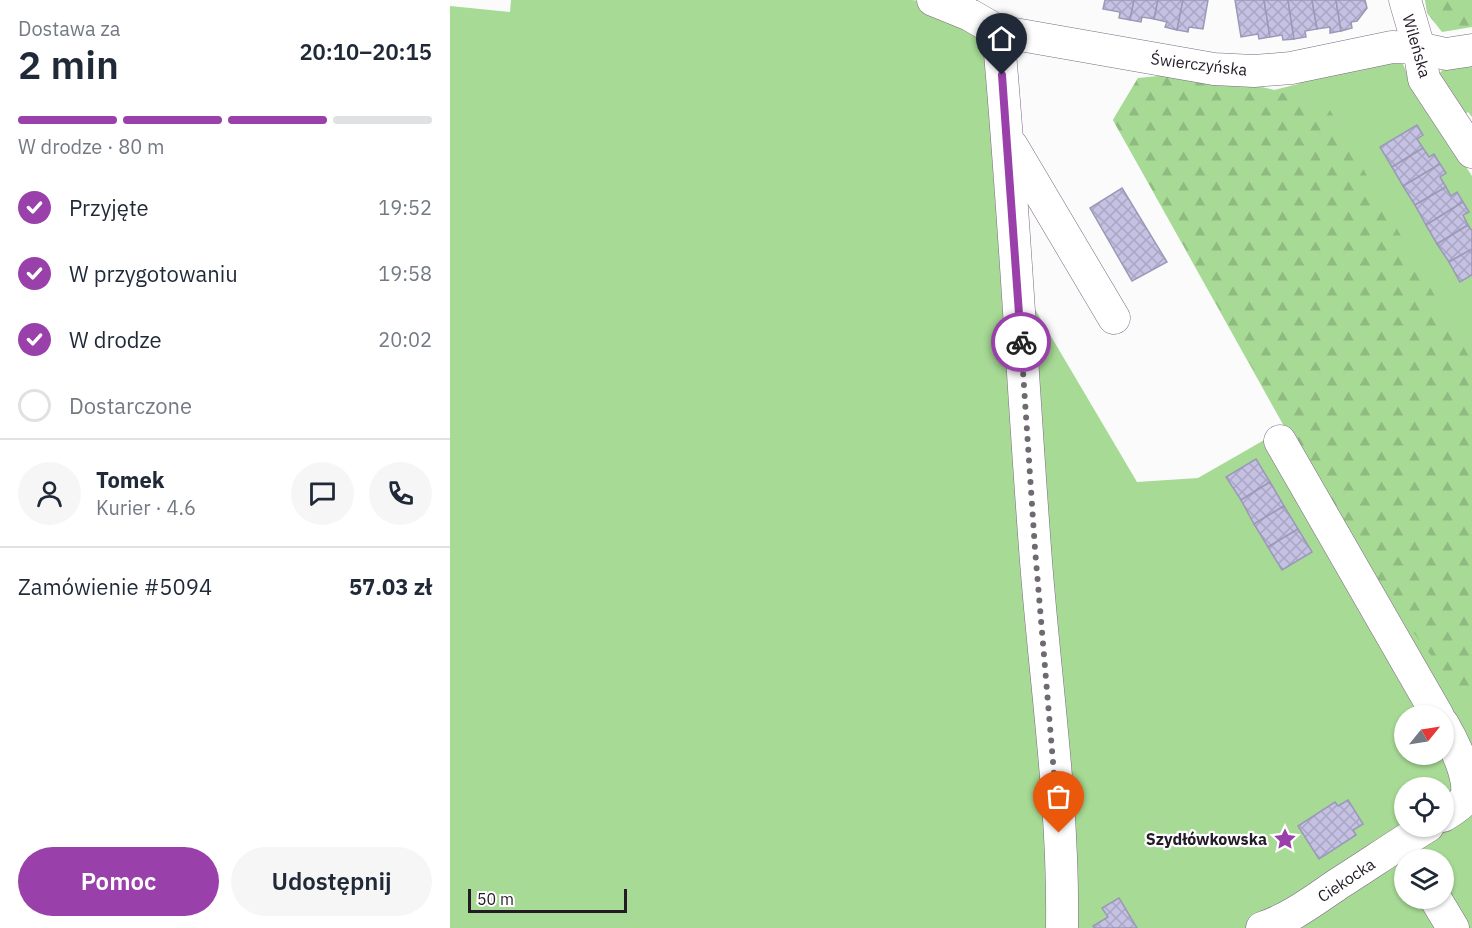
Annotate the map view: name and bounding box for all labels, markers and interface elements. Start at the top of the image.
street label: Wileńska [1398,12,1436,81]
pin [976,13,1027,75]
text: Dostawa za [18,15,120,42]
icon: home [985,22,1018,55]
text: 20:10–20:15 [299,37,432,66]
text: 2 min [18,39,119,90]
street label: Świerczyńska [1149,47,1249,80]
text: W drodze · 80 m [18,133,164,160]
icon: check [18,191,51,224]
text: Przyjęte [69,193,149,222]
text: 19:52 [378,194,432,221]
icon: check [18,257,51,290]
text: W przygotowaniu [69,259,238,288]
text: 19:58 [378,260,432,287]
courier [991,312,1051,372]
icon: check [18,323,51,356]
text: W drodze [69,325,162,354]
text: 20:02 [378,326,432,353]
icon: bike [1005,326,1038,359]
text: Dostarczone [69,391,192,420]
button: person [18,462,81,525]
button: chat [291,462,354,525]
button: phone [369,462,432,525]
text: Tomek [96,465,165,494]
text: Kurier · 4.6 [96,494,196,521]
text: Zamówienie #5094 [18,572,212,601]
text: 57.03 zł [349,572,432,601]
north arrow [1394,705,1454,765]
map controls [1394,705,1454,909]
pin [1033,771,1084,833]
button: locate [1394,777,1454,837]
icon: bag [1042,780,1075,813]
place icon: Szydłówkowska [1272,826,1298,852]
place label: Szydłówkowska [1146,829,1267,849]
button: Pomoc [18,847,219,916]
button: Udostępnij [231,847,432,916]
button: layers [1394,849,1454,909]
street label: Ciekocka [1314,853,1379,906]
scale bar [468,886,627,914]
text: 50 m [477,889,514,909]

